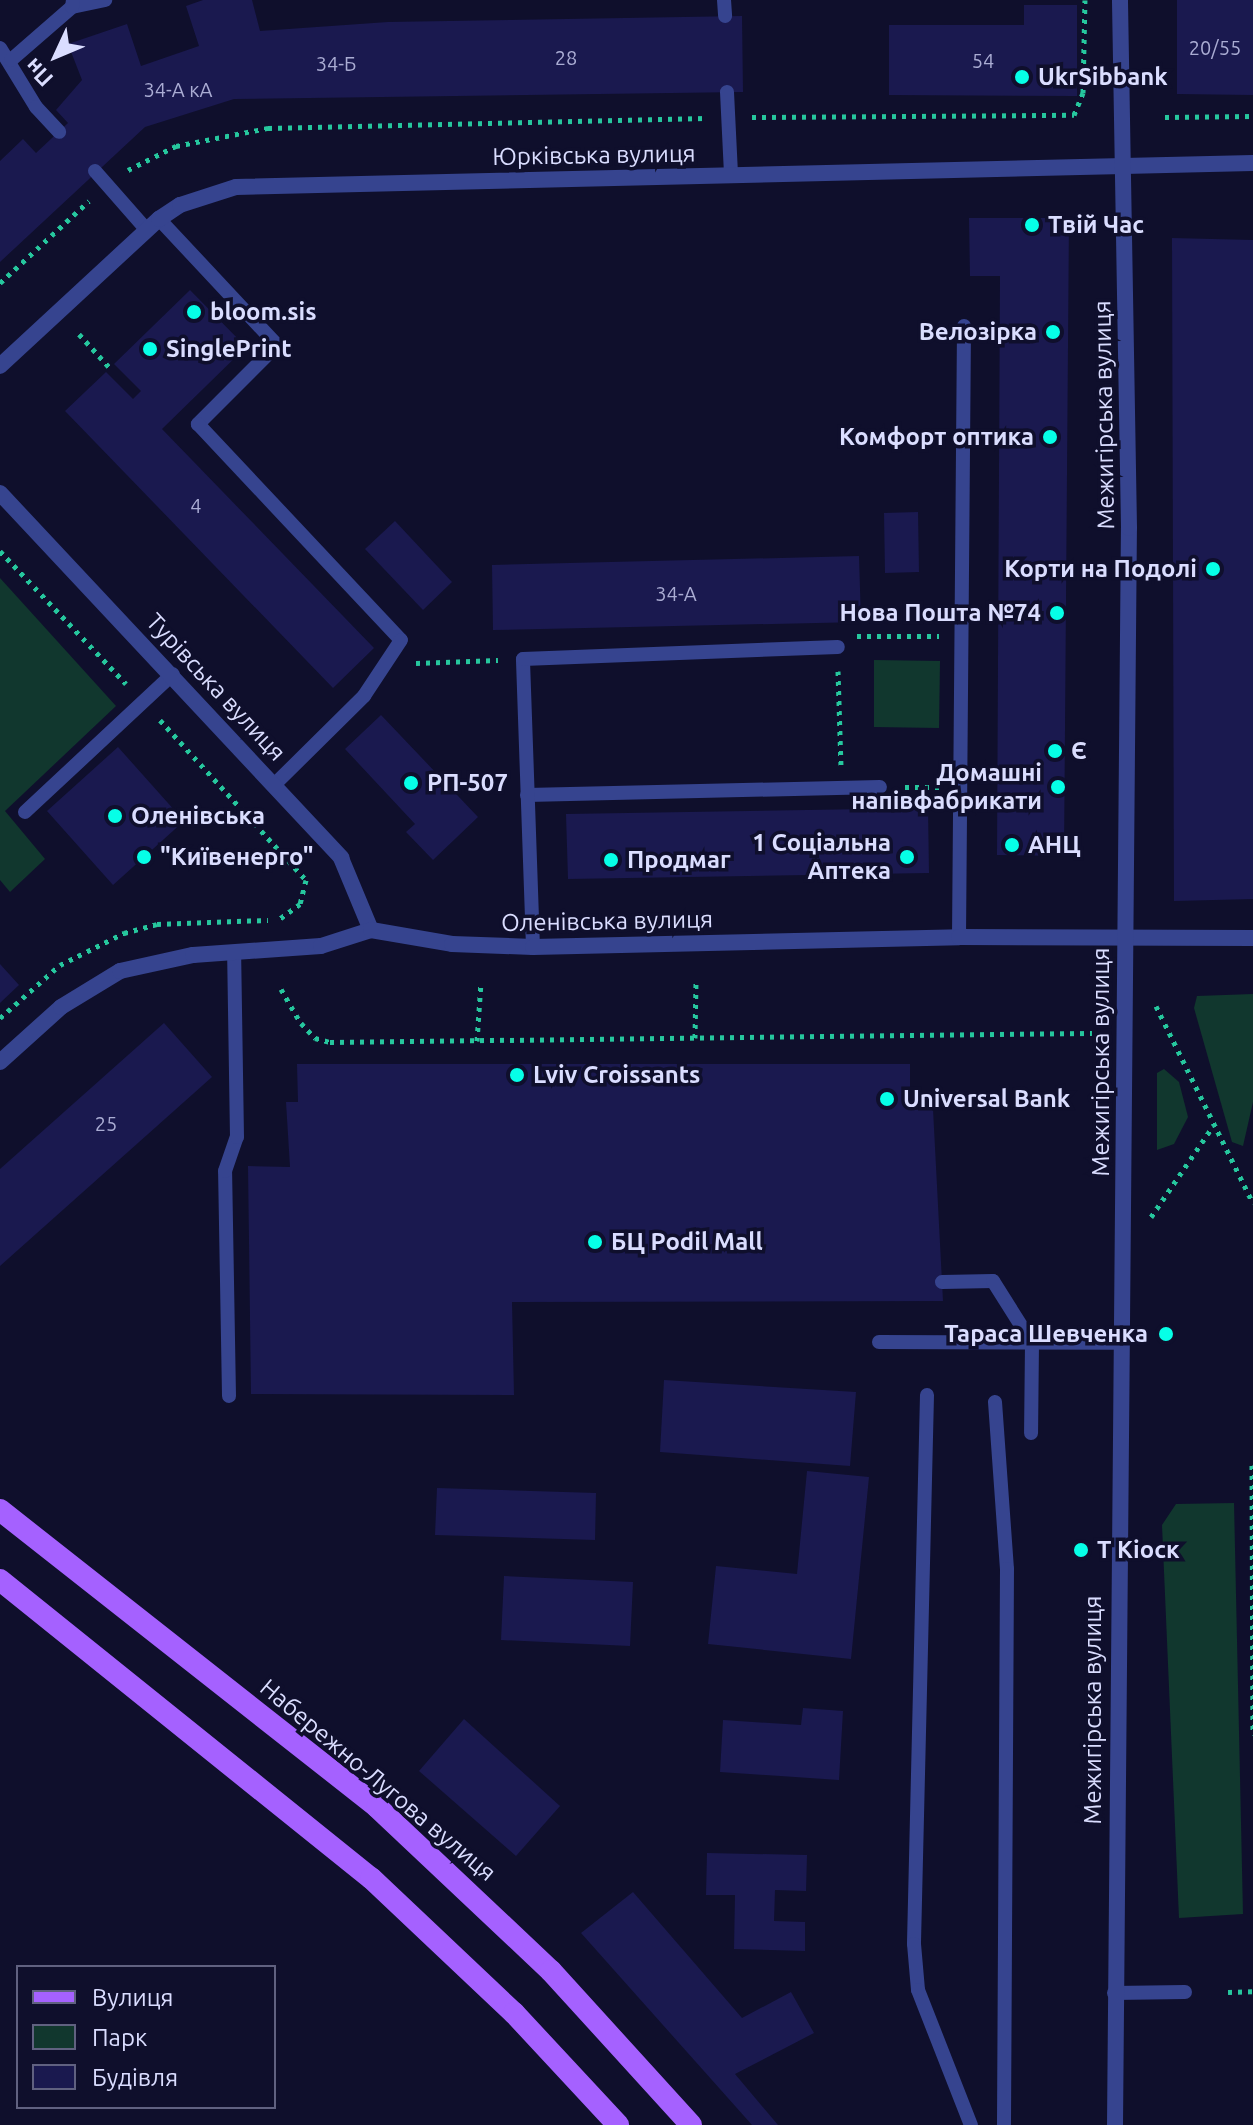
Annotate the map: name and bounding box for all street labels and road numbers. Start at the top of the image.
street label: Юрківська вулиця [492,139,696,171]
street label: Межигірська вулиця [1088,300,1120,530]
street label: Турівська вулиця [140,607,292,767]
street label: Оленівська вулиця [501,905,713,937]
street label: Межигірська вулиця [1087,948,1115,1176]
street label: Межигірська вулиця [1079,1596,1107,1824]
street label: Набережно-Лугова вулиця [254,1673,502,1887]

